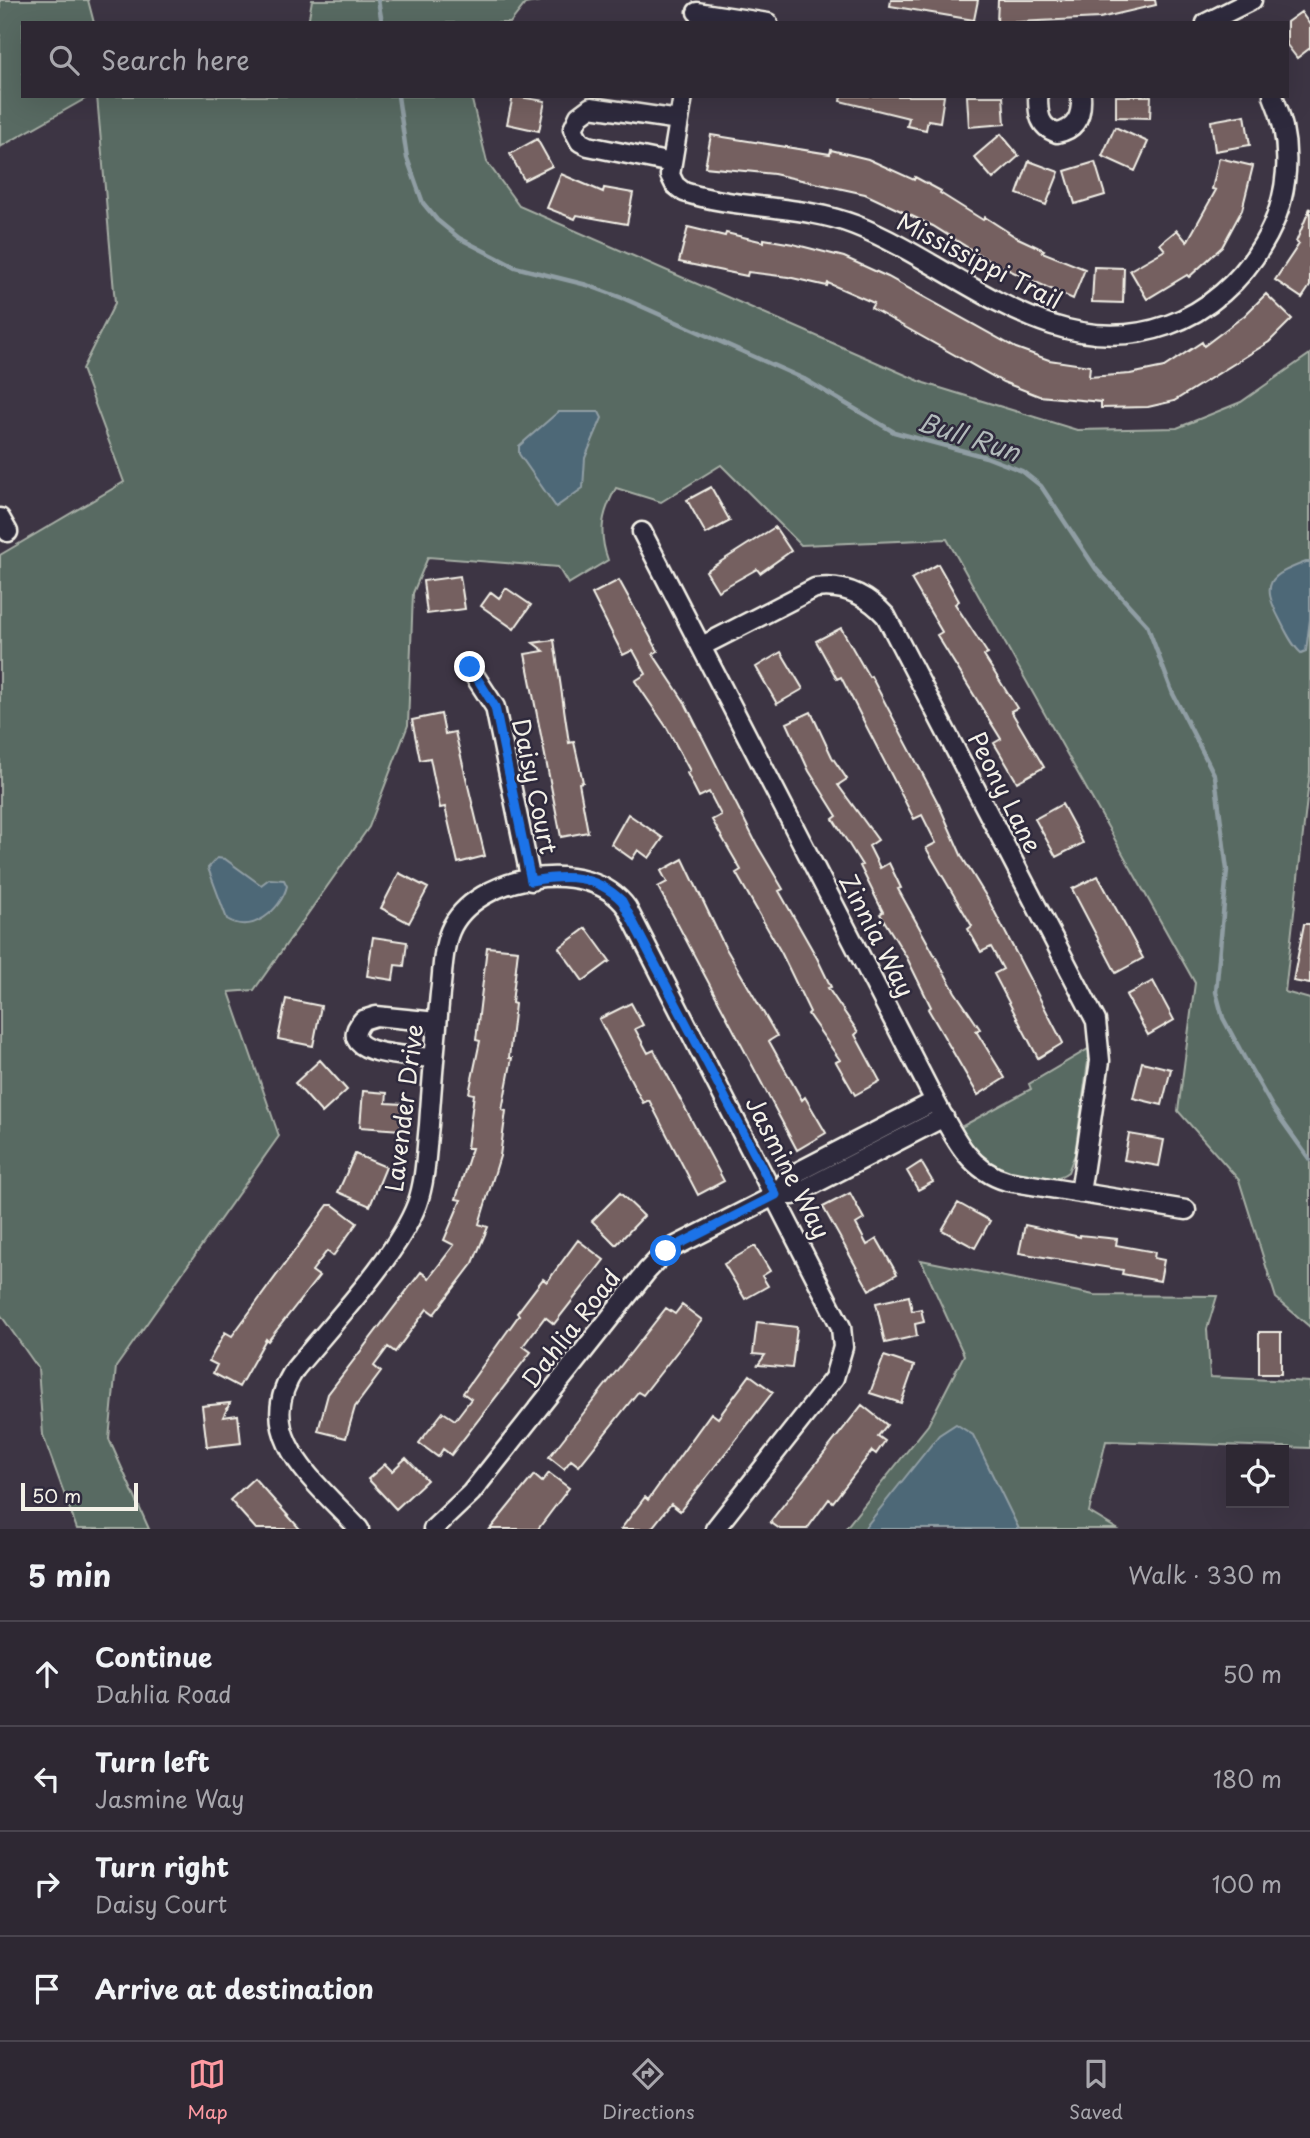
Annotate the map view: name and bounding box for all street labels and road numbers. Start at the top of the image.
street label: Mississippi Trail [891,203,1069,317]
street label: Daisy Court [504,715,568,857]
street label: Peony Lane [960,725,1052,859]
street label: Zinnia Way [831,867,925,1003]
street label: Lavender Drive [375,1022,431,1194]
street label: Jasmine Way [738,1089,840,1245]
street label: Dahlia Road [512,1261,628,1395]

